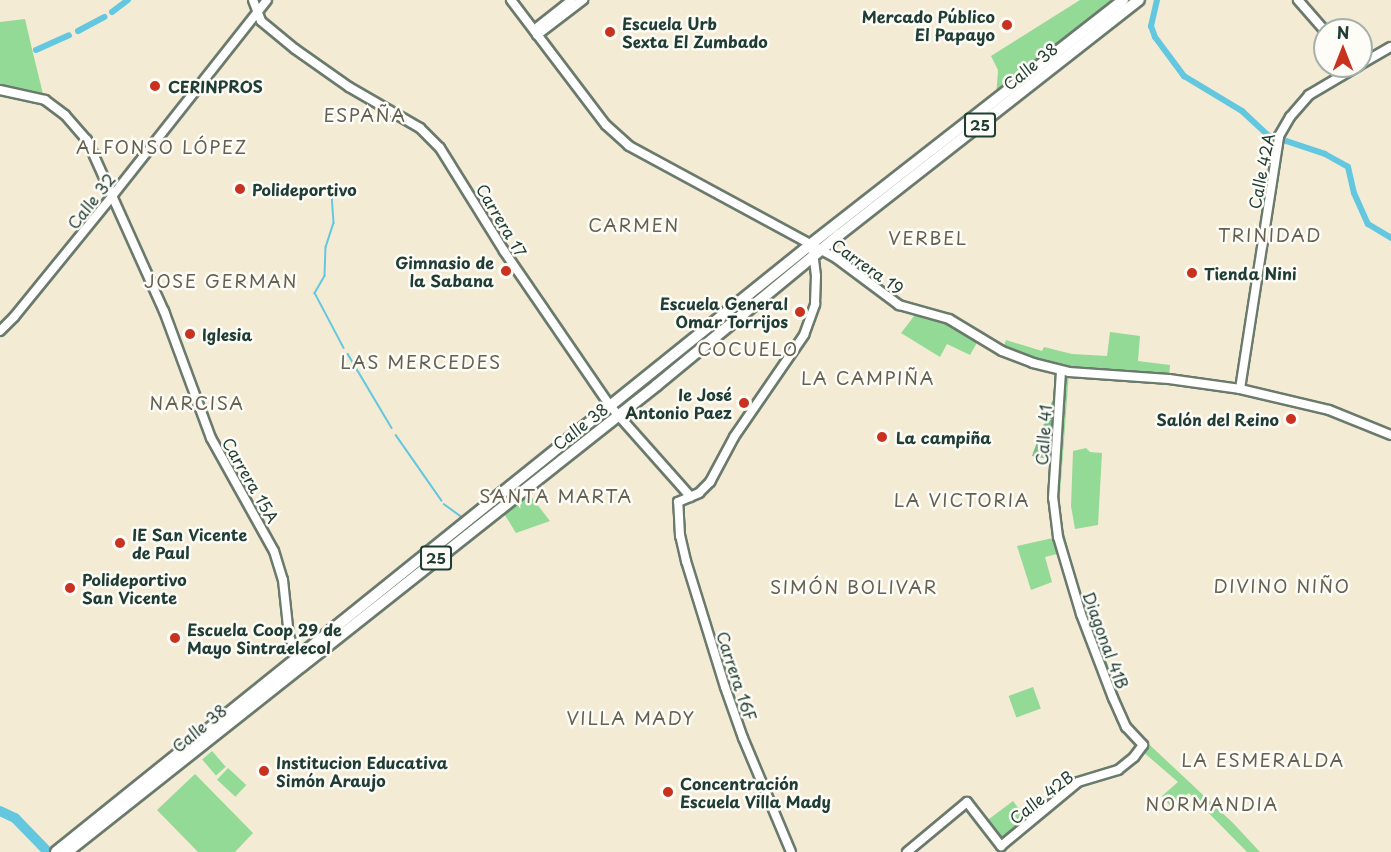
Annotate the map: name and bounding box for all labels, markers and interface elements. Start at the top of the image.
place label: Mercado Público El Papayo [863,6,995,44]
place label: Escuela Urb Sexta El Zumbado [622,13,768,51]
marker: Mercado Público El Papayo [1000,18,1014,32]
north arrow [1313,18,1373,78]
text: N [1337,20,1349,44]
marker: Escuela Urb Sexta El Zumbado [603,25,617,39]
street label: Calle 38 [999,38,1061,94]
place label: CERINPROS [168,76,263,96]
marker: CERINPROS [146,77,164,95]
district label: ESPAÑA [323,104,407,126]
road number: 25 [964,113,996,137]
street label: Calle 42A [1244,131,1278,211]
district label: ALFONSO LÓPEZ [78,136,246,158]
street label: Calle 32 [63,169,119,233]
place label: Polideportivo [252,179,357,199]
street label: Carrera 17 [473,180,531,260]
marker: Polideportivo [233,182,247,196]
district label: CARMEN [589,214,679,236]
district label: TRINIDAD [1219,224,1321,246]
district label: VERBEL [889,227,967,249]
street label: Carrera 19 [829,234,907,298]
place label: Gimnasio de la Sabana [395,252,494,290]
place label: Tienda Nini [1204,263,1295,283]
marker: Gimnasio de la Sabana [499,264,513,278]
marker: Tienda Nini [1185,266,1199,280]
district label: JOSE GERMAN [145,270,297,292]
place label: Escuela General Omar Torrijos [660,293,788,331]
marker: Escuela General Omar Torrijos [793,305,807,319]
place label: Iglesia [202,324,252,344]
marker: Iglesia [183,327,197,341]
district label: COCUELO [698,338,798,360]
district label: LAS MERCEDES [341,351,501,373]
district label: LA CAMPIÑA [802,367,934,389]
place label: Ie José Antonio Paez [625,384,732,422]
district label: NARCISA [150,392,244,414]
marker: Ie José Antonio Paez [737,396,751,410]
street label: Calle 38 [549,399,611,453]
street label: Calle 41 [1031,404,1055,466]
place label: Salón del Reino [1156,409,1279,429]
marker: Salón del Reino [1284,412,1298,426]
place label: La campiña [896,427,992,447]
marker: La campiña [873,428,891,446]
street label: Carrera 15A [219,434,283,526]
district label: SANTA MARTA [480,485,632,507]
district label: LA VICTORIA [894,489,1030,511]
place label: IE San Vicente de Paul [132,524,248,562]
marker: IE San Vicente de Paul [113,536,127,550]
road number: 25 [420,546,452,570]
place label: Polideportivo San Vicente [82,569,187,607]
district label: DIVINO NIÑO [1214,575,1350,597]
district label: SIMÓN BOLIVAR [771,576,937,598]
marker: Polideportivo San Vicente [63,581,77,595]
street label: Diagonal 41B [1080,589,1132,691]
place label: Escuela Coop 29 de Mayo Sintraelecol [187,619,343,657]
street label: Carrera 16F [713,628,761,724]
marker: Escuela Coop 29 de Mayo Sintraelecol [168,631,182,645]
street label: Calle 38 [168,700,230,756]
district label: VILLA MADY [567,707,695,729]
district label: LA ESMERALDA [1182,749,1344,771]
place label: Institucion Educativa Simón Araujo [276,752,448,790]
marker: Institucion Educativa Simón Araujo [257,764,271,778]
street label: Calle 42B [1005,766,1077,828]
place label: Concentración Escuela Villa Mady [680,773,830,811]
marker: Concentración Escuela Villa Mady [661,785,675,799]
district label: NORMANDIA [1145,793,1279,815]

